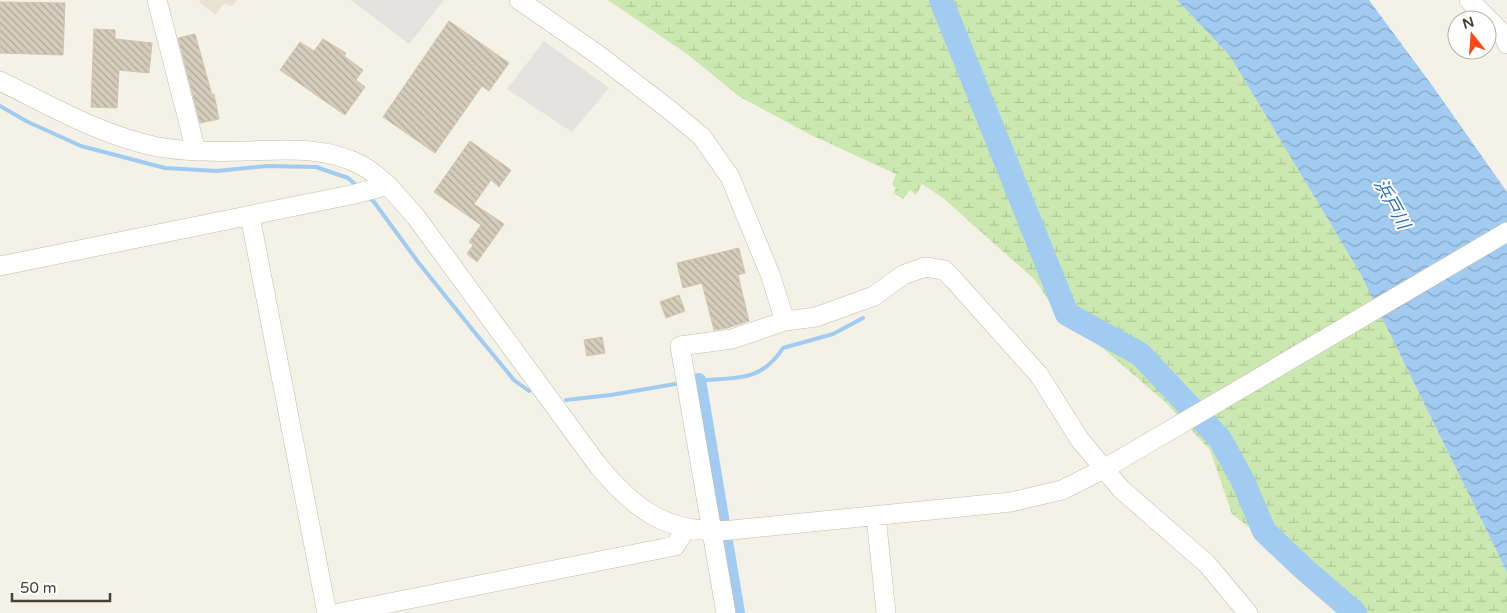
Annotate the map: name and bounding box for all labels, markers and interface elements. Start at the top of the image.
north arrow [1447,10,1497,60]
text: N [1460,13,1476,33]
water label: 浜戸川 [1369,175,1416,235]
scale bar [12,570,110,602]
text: 50 m [20,579,57,597]

